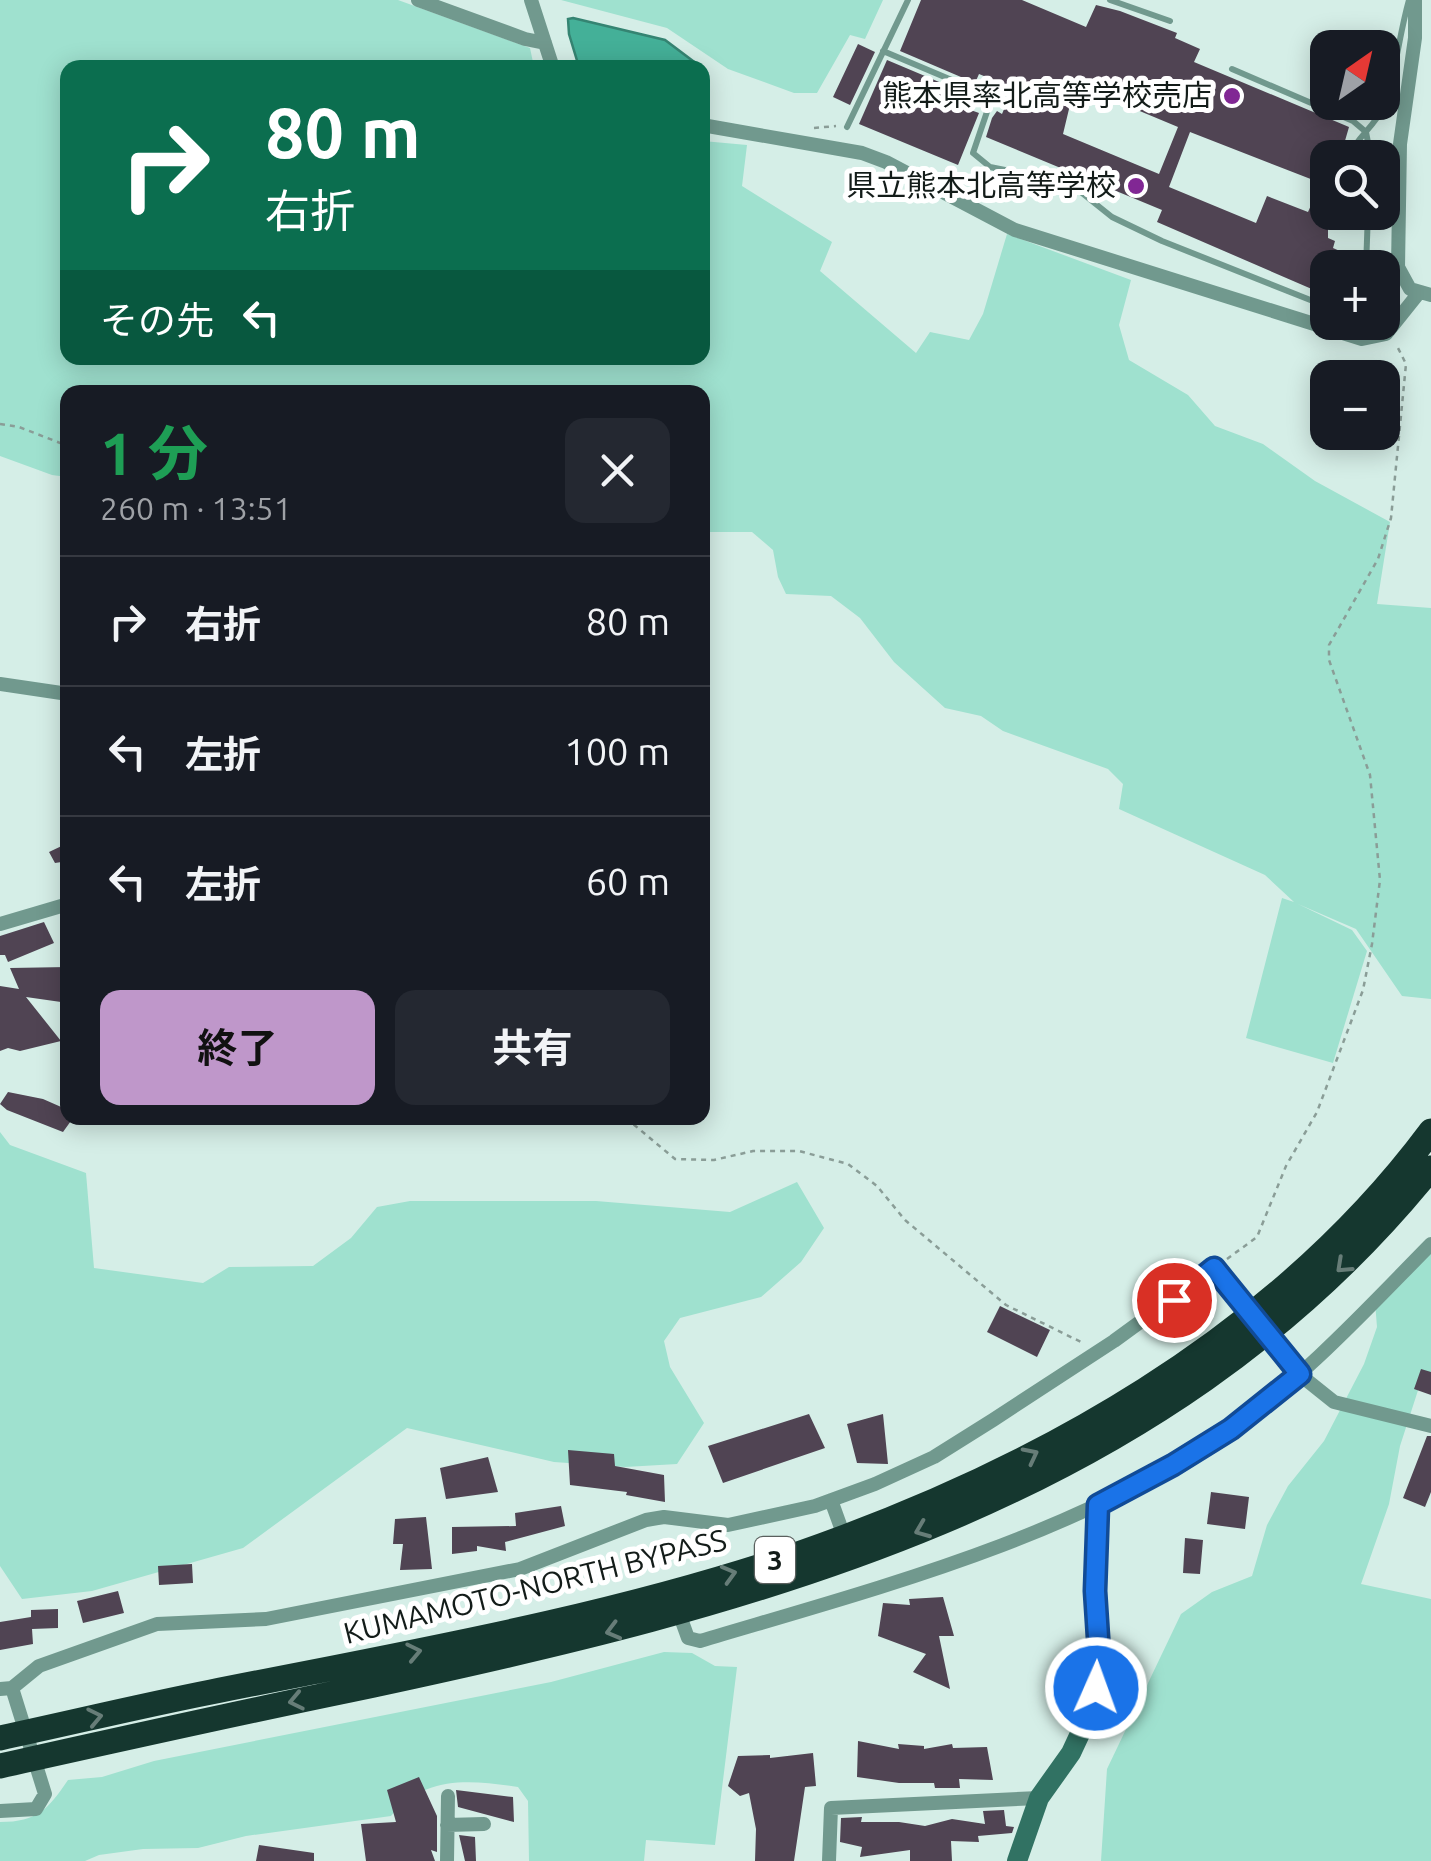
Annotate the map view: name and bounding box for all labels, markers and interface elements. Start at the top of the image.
north arrow [1310,30,1400,120]
map controls [1310,30,1400,450]
place label: 熊本県率北高等学校売店 [882,78,1212,112]
marker: 熊本県率北高等学校売店 [1221,85,1243,107]
text: 80 m [265,93,421,171]
icon: right [100,100,230,230]
button: search [1310,140,1400,230]
place label: 県立熊本北高等学校 [846,168,1116,202]
marker: 県立熊本北高等学校 [1125,175,1147,197]
text: 右折 [265,185,355,236]
button: + [1310,250,1400,340]
icon: left [234,290,289,345]
text: その先 [100,299,214,341]
button: − [1310,360,1400,450]
button: close [565,418,670,523]
text: 1 分 [100,419,208,486]
text: 260 m · 13:51 [100,490,292,526]
icon: right [100,594,155,649]
text: 80 m [586,600,670,642]
text: 右折 [185,603,261,645]
icon: left [100,724,155,779]
text: 100 m [564,730,670,772]
text: 左折 [185,733,261,775]
icon: left [100,854,155,909]
text: 60 m [586,860,670,902]
text: 左折 [185,863,261,905]
button: 終了 [100,990,375,1105]
button: 共有 [395,990,670,1105]
one-way arrow [1336,1255,1354,1273]
pin [1132,1258,1217,1343]
icon: arrive [1147,1273,1202,1328]
one-way arrow [1020,1448,1038,1467]
one-way arrow [914,1519,932,1539]
street label: KUMAMOTO-NORTH BYPASS [340,1522,730,1650]
road number: 3 [755,1537,795,1583]
one-way arrow [720,1565,737,1586]
one-way arrow [605,1619,622,1640]
position arrow [1044,1636,1148,1740]
one-way arrow [405,1643,422,1664]
one-way arrow [288,1690,305,1711]
one-way arrow [86,1708,103,1729]

